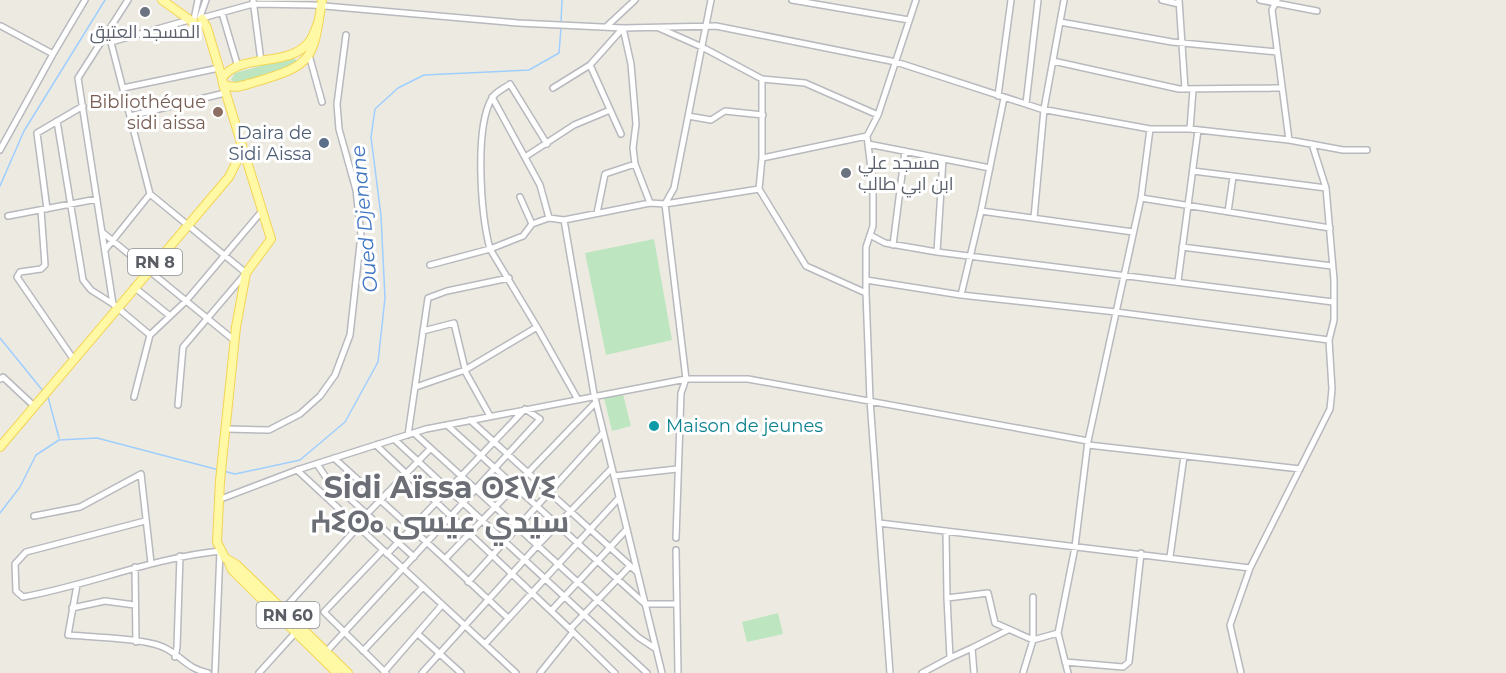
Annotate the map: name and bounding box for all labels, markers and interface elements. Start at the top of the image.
marker: المسجد العتيق [138,5,152,19]
place label: المسجد العتيق [90,21,200,44]
place label: Bibliothéque sidi aissa [89,91,206,134]
marker: Bibliothéque sidi aissa [211,105,225,119]
place label: Daira de Sidi Aissa [228,122,312,165]
marker: Daira de Sidi Aissa [317,136,331,150]
water label: Oued Djenane [346,144,382,294]
place label: مسجد علي ابن ابي طالب [858,152,954,198]
marker: مسجد علي ابن ابي طالب [839,166,853,180]
road number: RN 8 [128,249,182,275]
place label: Maison de jeunes [666,415,823,437]
marker: Maison de jeunes [647,419,661,433]
district label: Sidi Aïssa ⵙⵉⴸⵉ ⵄⵉⵙⴰ سيدي عيسى [311,469,569,546]
road number: RN 60 [256,602,320,628]

